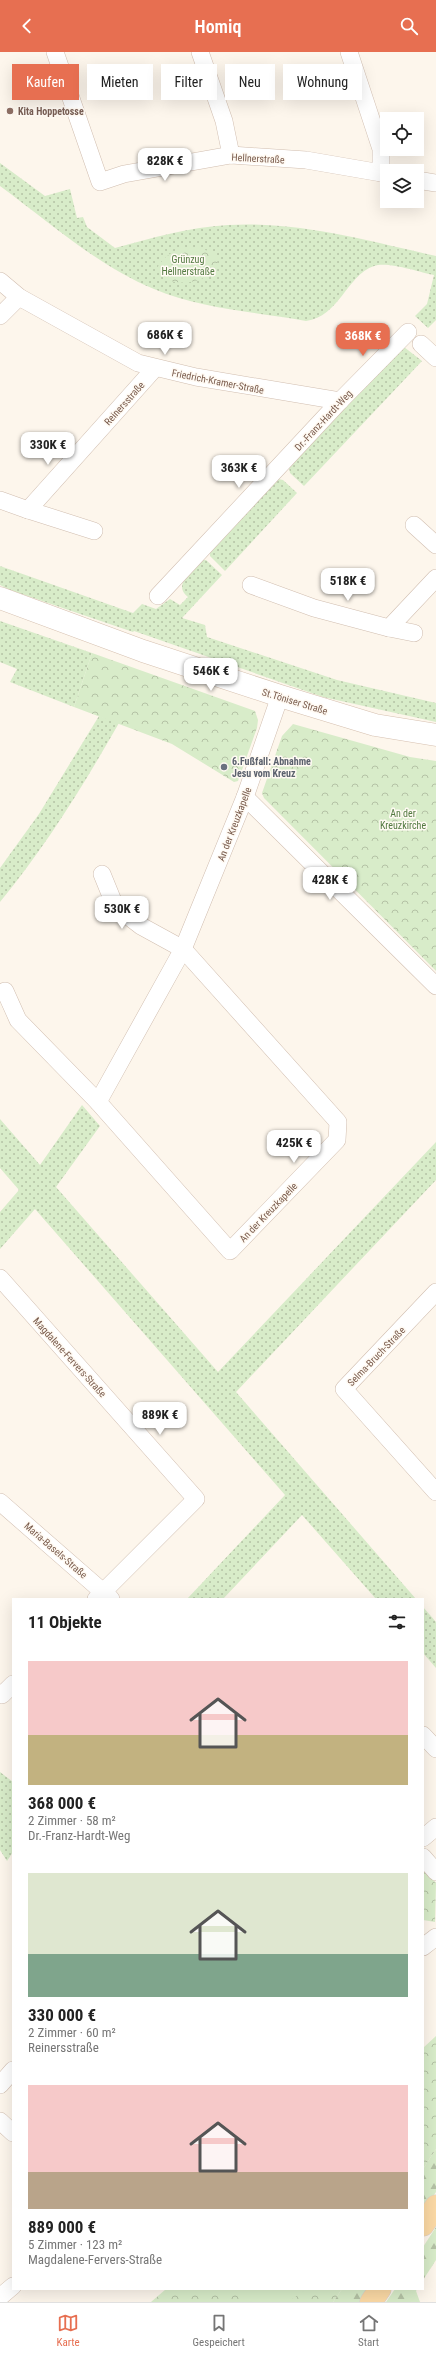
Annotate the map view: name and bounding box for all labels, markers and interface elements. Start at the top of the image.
icon: back [16,15,38,37]
icon: search [398,15,420,37]
text: Homiq [195,16,241,37]
chip: Kaufen [12,64,79,100]
chip: Mieten [87,64,153,100]
chip: Filter [161,64,217,100]
chip: Neu [225,64,275,100]
chip: Wohnung [283,64,362,100]
marker: Kita Hoppetosse [5,106,15,116]
place label: Kita Hoppetosse [18,106,84,117]
map controls [380,112,424,208]
button: locate [380,112,424,156]
pin: 828K € [132,148,198,182]
street label: Hellnerstraße [231,152,285,165]
text: 828K € [147,153,183,168]
button: layers [380,164,424,208]
park label: Grünzug Hellnerstraße [161,254,215,277]
pin: 686K € [132,322,198,356]
pin: 368K € [330,323,396,357]
text: 686K € [147,327,183,342]
text: 368K € [345,328,381,343]
street label: Friedrich-Kramer-Straße [171,367,265,396]
street label: Reinersstraße [102,379,147,427]
street label: Dr.-Franz-Hardt-Weg [292,388,354,453]
pin: 330K € [15,432,81,466]
text: 330K € [30,437,66,452]
pin: 363K € [206,455,272,489]
text: 363K € [221,460,257,475]
pin: 518K € [315,568,381,602]
text: 518K € [330,573,366,588]
pin: 546K € [178,658,244,692]
text: 546K € [193,663,229,678]
street label: St.Töniser Straße [261,686,329,717]
place label: 6.Fußfall: Abnahme Jesu vom Kreuz [232,756,311,779]
marker: 6.Fußfall: Abnahme Jesu vom Kreuz [219,762,229,772]
street label: An der Kreuzkapelle [215,785,254,863]
park label: An der Kreuzkirche [380,808,426,831]
pin: 428K € [297,867,363,901]
text: 428K € [312,872,348,887]
pin: 530K € [89,896,155,930]
text: 530K € [104,901,140,916]
pin: 425K € [261,1130,327,1164]
text: 425K € [276,1135,312,1150]
street label: An der Kreuzkapelle [237,1180,300,1244]
street label: Magdalene-Fervers-Straße [31,1315,108,1400]
street label: Selma-Bruch-Straße [345,1324,408,1388]
pin: 889K € [127,1402,193,1436]
text: 889K € [142,1407,178,1422]
street label: Maria-Basels-Straße [22,1520,90,1581]
icon: filters [386,1611,408,1633]
text: 11 Objekte [28,1612,102,1632]
icon: home [182,1687,254,1759]
text: 368 000 € [28,1793,96,1813]
text: 2 Zimmer · 58 m² [28,1813,116,1828]
text: Dr.-Franz-Hardt-Weg [28,1828,130,1843]
icon: home [182,1899,254,1971]
text: 330 000 € [28,2005,96,2025]
text: 2 Zimmer · 60 m² [28,2025,116,2040]
text: Reinersstraße [28,2040,99,2055]
icon: home [182,2111,254,2183]
text: 889 000 € [28,2217,96,2237]
text: 5 Zimmer · 123 m² [28,2237,122,2252]
text: Magdalene-Fervers-Straße [28,2252,162,2267]
tab: Karte [56,2312,80,2349]
tab: Gespeichert [193,2312,245,2349]
tab: Start [358,2312,380,2349]

